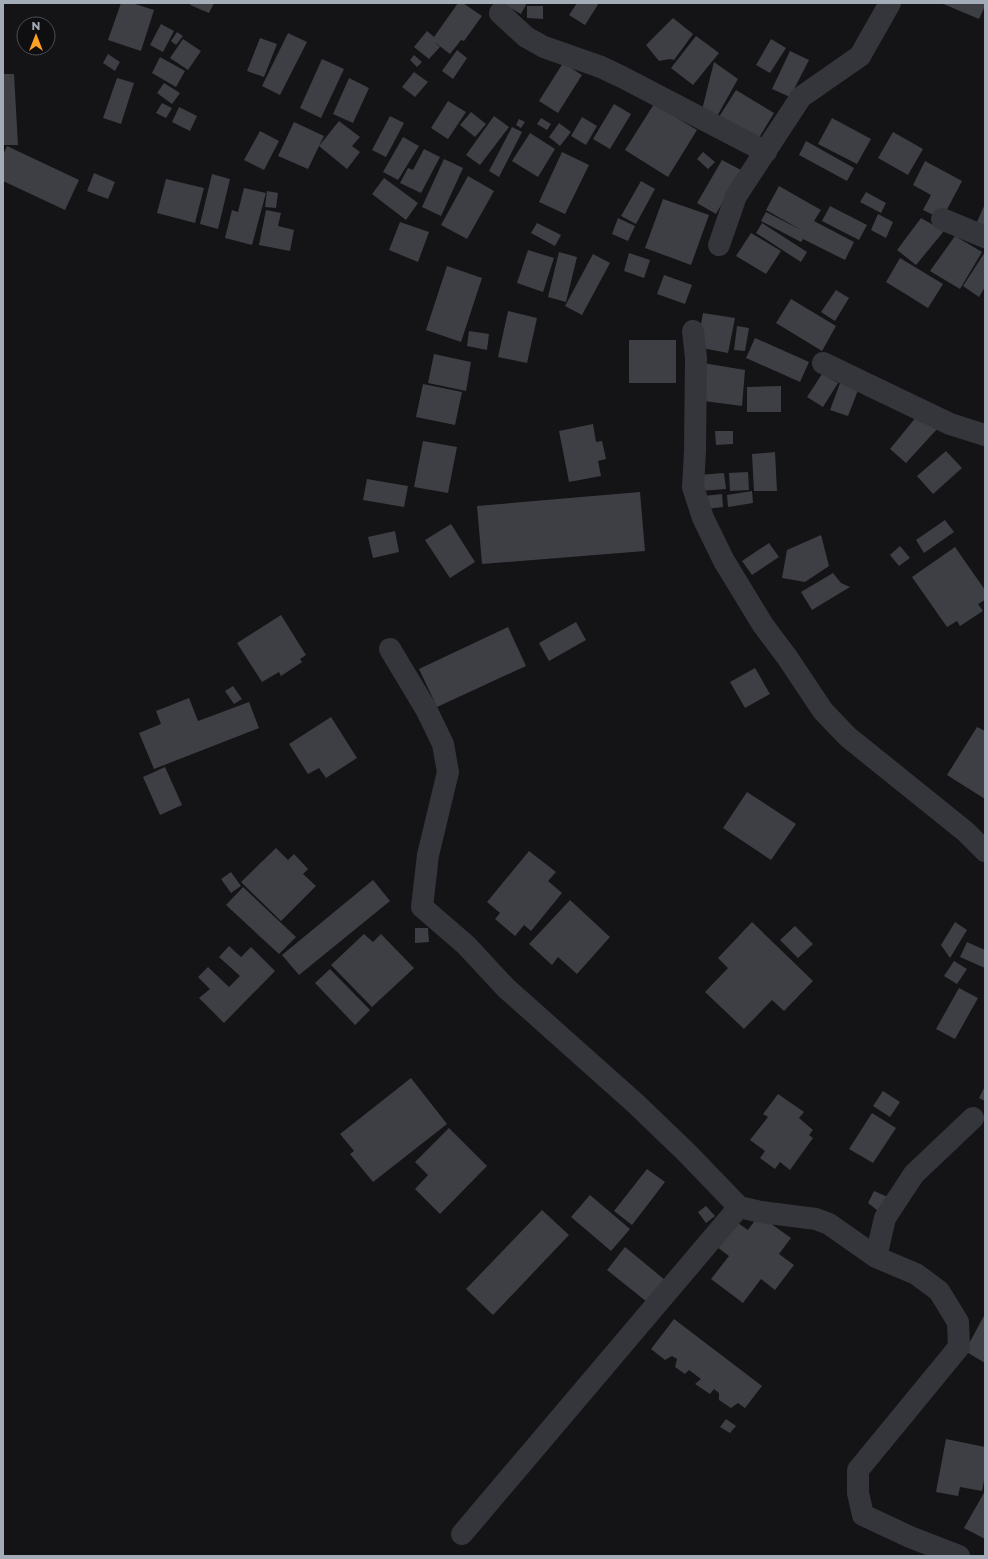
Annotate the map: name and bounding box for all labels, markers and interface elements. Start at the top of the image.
north arrow [16,16,56,56]
text: N [32,19,40,33]

